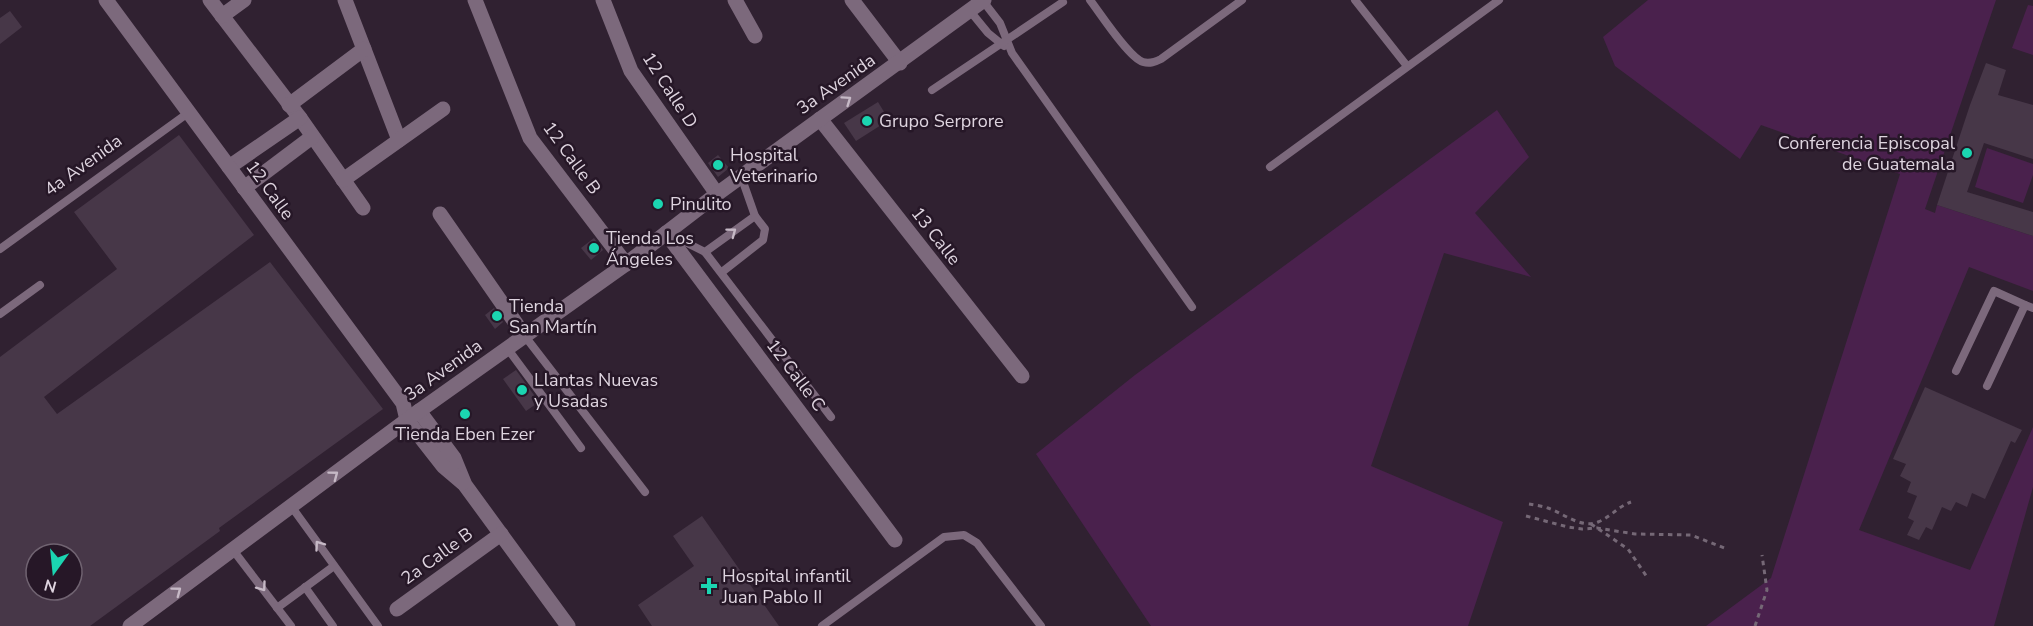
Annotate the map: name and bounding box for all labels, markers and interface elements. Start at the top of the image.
street label: 12 Calle D [637,48,703,132]
street label: 3a Avenida [792,48,880,120]
one-way arrow [841,96,852,107]
place label: Grupo Serprore [879,109,1004,133]
marker: Grupo Serprore [860,114,874,128]
street label: 12 Calle B [537,117,607,199]
street label: 4a Avenida [39,129,127,201]
place label: Conferencia Episcopal de Guatemala [1778,131,1956,176]
place label: Hospital Veterinario [729,143,818,188]
marker: Conferencia Episcopal de Guatemala [1960,146,1974,160]
street label: 12 Calle [240,156,300,224]
marker: Hospital Veterinario [711,158,725,172]
place label: Pinulito [670,192,732,216]
marker: Pinulito [651,197,665,211]
street label: 13 Calle [906,202,966,270]
place label: Tienda Los Ángeles [606,226,694,271]
one-way arrow [726,228,737,239]
marker: Tienda Los Ángeles [587,241,601,255]
place label: Tienda San Martín [509,294,597,339]
marker: Tienda San Martín [490,309,504,323]
street label: 3a Avenida [399,334,487,406]
street label: 12 Calle C [761,334,831,416]
place label: Llantas Nuevas y Usadas [534,368,658,413]
marker: Llantas Nuevas y Usadas [515,383,529,397]
marker: Tienda Eben Ezer [458,407,472,421]
place label: Tienda Eben Ezer [395,422,535,446]
one-way arrow [327,471,338,482]
street label: 2a Calle B [396,522,478,590]
one-way arrow [315,540,326,551]
north arrow [24,542,84,602]
place label: Hospital infantil Juan Pablo II [721,564,851,609]
text: N [42,573,59,598]
marker: Hospital infantil Juan Pablo II [700,577,718,595]
one-way arrow [255,581,266,592]
one-way arrow [171,587,182,598]

